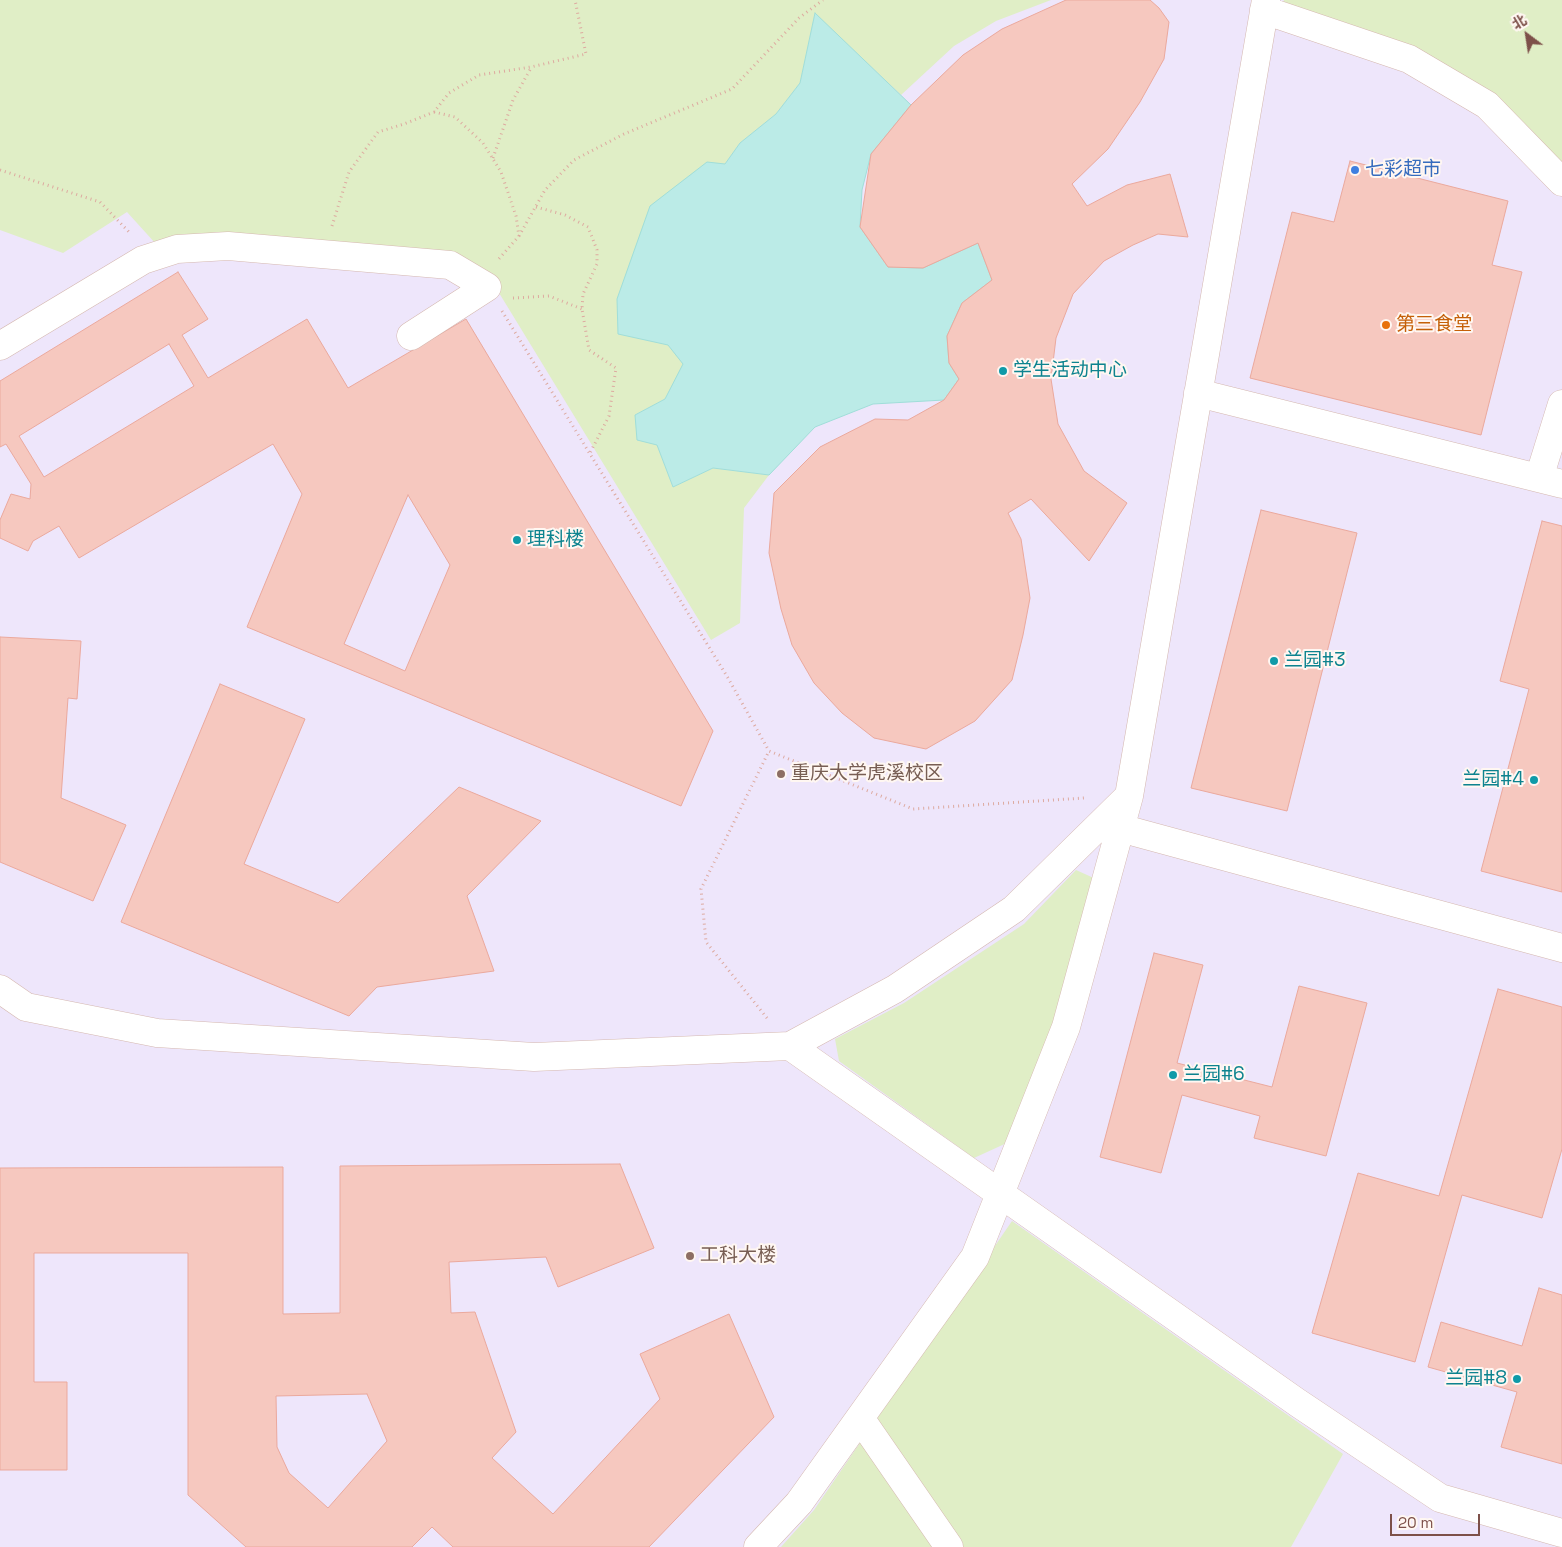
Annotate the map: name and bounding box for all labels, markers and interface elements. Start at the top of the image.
north arrow [1502,10,1552,60]
text: 北 [1509,11,1530,33]
place label: 七彩超市 [1365,159,1441,181]
marker: 七彩超市 [1349,164,1361,176]
place label: 第三食堂 [1396,314,1472,336]
marker: 第三食堂 [1380,319,1392,331]
place label: 学生活动中心 [1013,360,1127,382]
marker: 学生活动中心 [997,365,1009,377]
place label: 理科楼 [527,529,584,551]
marker: 理科楼 [511,534,523,546]
place label: 兰园#3 [1284,650,1345,672]
marker: 兰园#3 [1268,655,1280,667]
place label: 重庆大学虎溪校区 [791,763,943,785]
marker: 重庆大学虎溪校区 [775,768,787,780]
place label: 兰园#4 [1462,769,1524,791]
marker: 兰园#4 [1528,774,1540,786]
place label: 兰园#6 [1183,1064,1245,1086]
marker: 兰园#6 [1167,1069,1179,1081]
place label: 工科大楼 [700,1245,776,1267]
marker: 工科大楼 [684,1250,696,1262]
place label: 兰园#8 [1445,1368,1507,1390]
marker: 兰园#8 [1511,1373,1523,1385]
scale bar [1392,1504,1482,1536]
text: 20 m [1398,1513,1433,1532]

